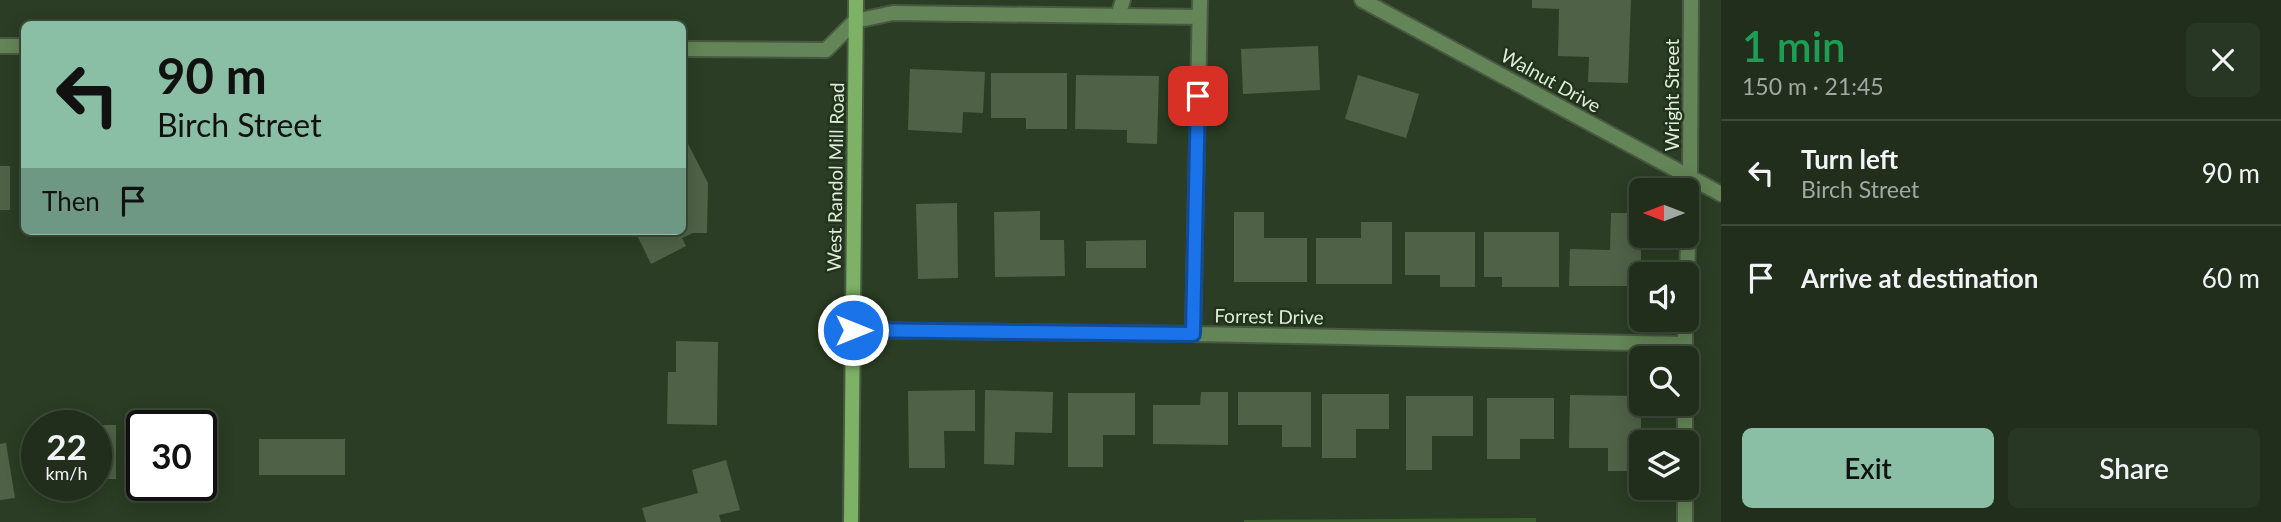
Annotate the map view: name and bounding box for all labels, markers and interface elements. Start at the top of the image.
text: 1 min [1742,21,1846,71]
button: close [2186,23,2260,97]
street label: Wright Street [1660,39,1683,151]
street label: Walnut Drive [1497,43,1605,117]
text: 90 m [157,46,267,104]
icon: left [42,49,133,140]
pin [1168,66,1228,126]
text: 150 m · 21:45 [1742,72,1884,100]
icon: arrive [1179,77,1217,115]
street label: West Randol Mill Road [822,82,848,272]
text: Birch Street [157,105,322,144]
text: Turn left [1801,143,1898,175]
icon: left [1742,154,1780,192]
text: 90 m [2202,157,2260,189]
text: Birch Street [1801,175,1919,203]
north arrow [1629,178,1699,248]
map controls [1629,178,1699,500]
icon: arrive [114,182,152,220]
text: Then [42,185,100,217]
icon: arrive [1742,259,1780,297]
button: sound [1629,262,1699,332]
text: Arrive at destination [1801,262,2038,294]
text: 60 m [2202,262,2260,294]
position arrow [816,293,890,367]
street label: Forrest Drive [1214,304,1324,328]
button: search [1629,346,1699,416]
speed limit sign: 30 [126,410,217,501]
text: 22 [46,425,87,467]
button: Exit [1742,428,1994,508]
button: Share [2008,428,2260,508]
button: layers [1629,430,1699,500]
text: km/h [45,462,88,484]

